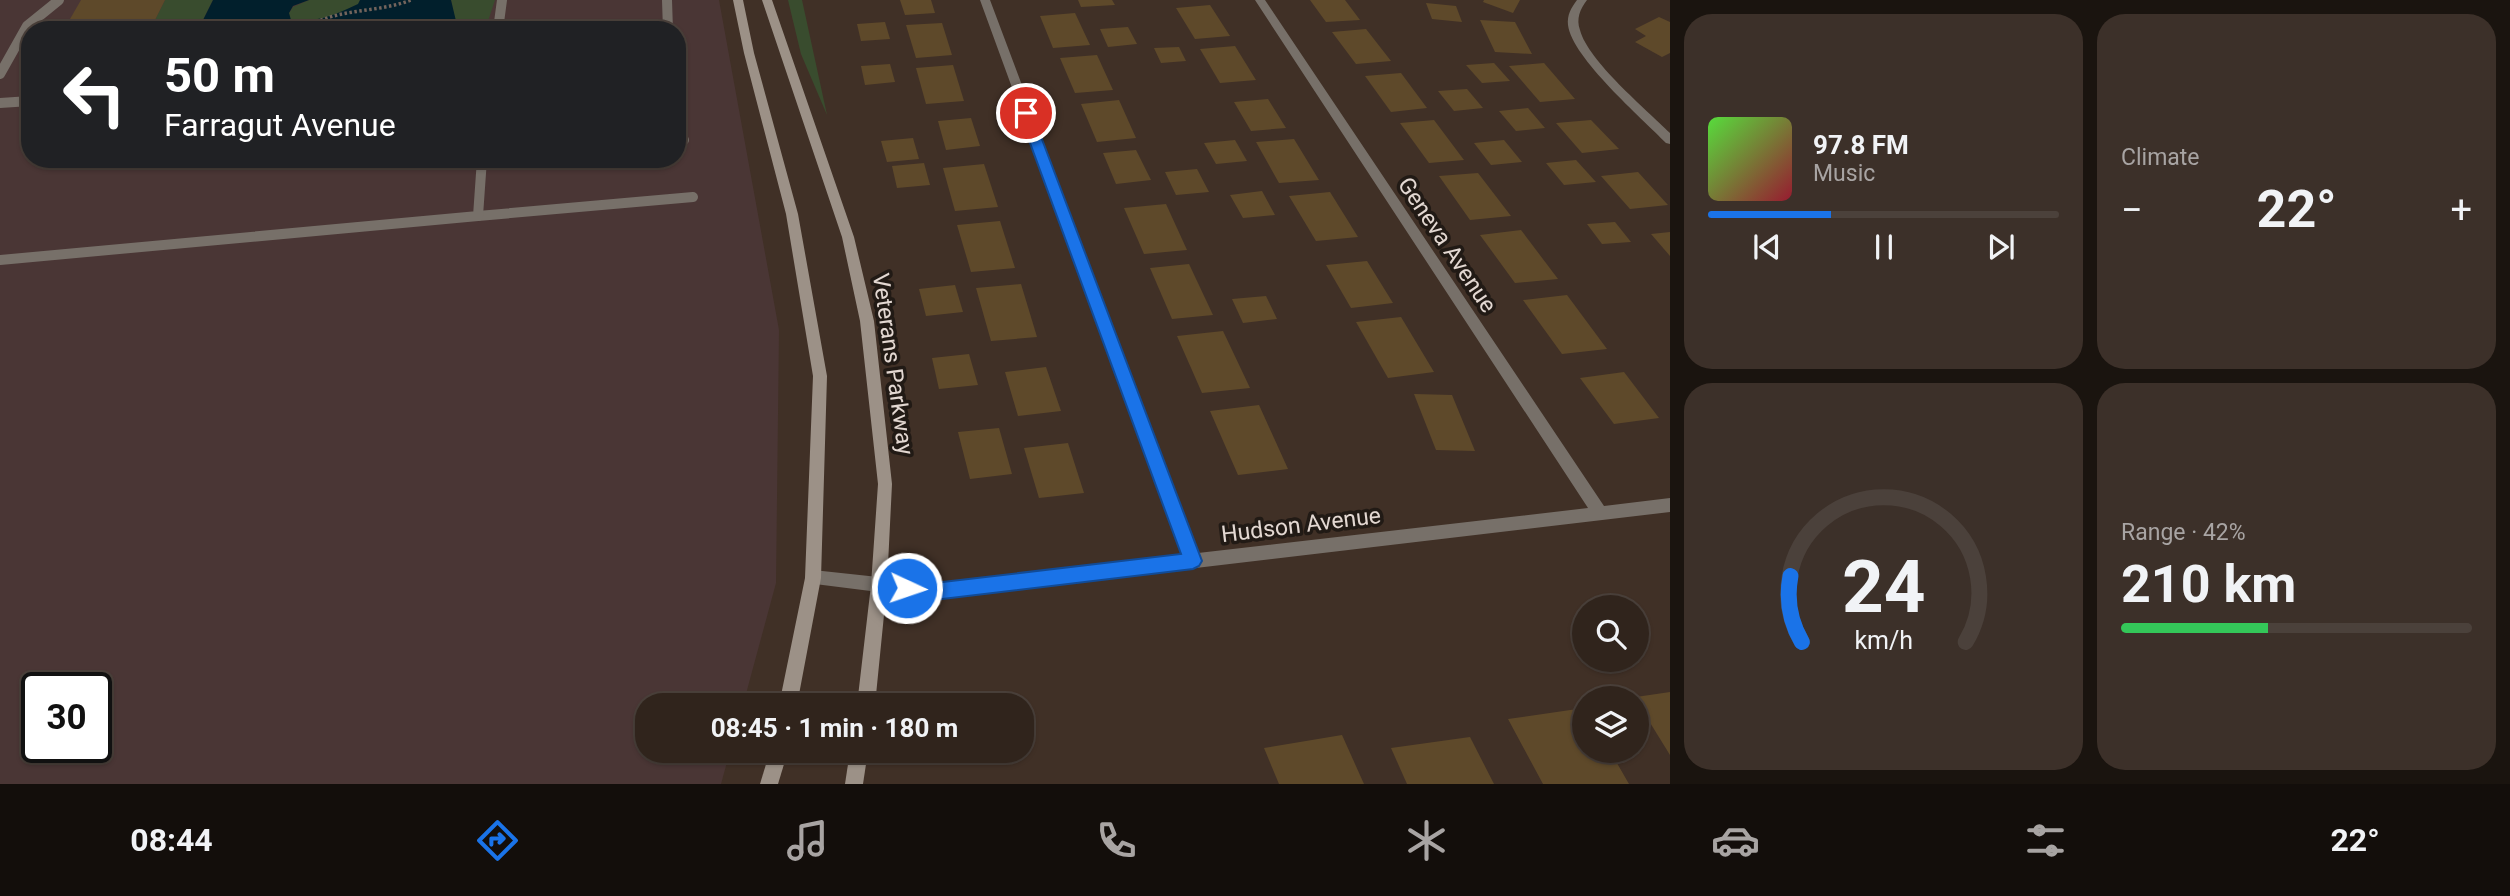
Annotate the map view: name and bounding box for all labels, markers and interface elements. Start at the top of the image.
text: 50 m [164,47,275,104]
icon: left [49,49,140,140]
pin [996,83,1056,143]
icon: arrive [1007,94,1045,132]
text: Farragut Avenue [164,106,396,144]
text: 97.8 FM [1813,130,1909,160]
text: Climate [2121,144,2200,171]
text: Music [1813,160,1875,187]
street label: Geneva Avenue [1392,172,1502,318]
text: 22° [2257,179,2337,240]
text: − [2121,188,2143,232]
text: + [2450,188,2472,232]
icon: previous [1748,228,1786,266]
icon: pause [1865,228,1903,266]
icon: next [1982,228,2020,266]
street label: Veterans Parkway [867,271,919,457]
street label: Hudson Avenue [1220,502,1382,548]
text: Range · 42% [2121,519,2246,546]
text: 24 [1842,545,1925,631]
position arrow [870,551,944,625]
text: 210 km [2121,554,2296,615]
map controls [1572,595,1649,763]
button: search [1572,595,1649,672]
text: km/h [1854,626,1913,655]
speed limit sign: 30 [21,672,112,763]
button: layers [1572,686,1649,763]
text: 08:45 · 1 min · 180 m [711,713,958,743]
icon: directions [473,816,522,865]
icon: music [783,816,832,865]
icon: phone [1092,816,1141,865]
icon: climate [1402,816,1451,865]
icon: car [1711,816,1760,865]
icon: filters [2021,816,2070,865]
text: 08:44 [130,821,213,859]
text: 22° [2330,821,2380,859]

